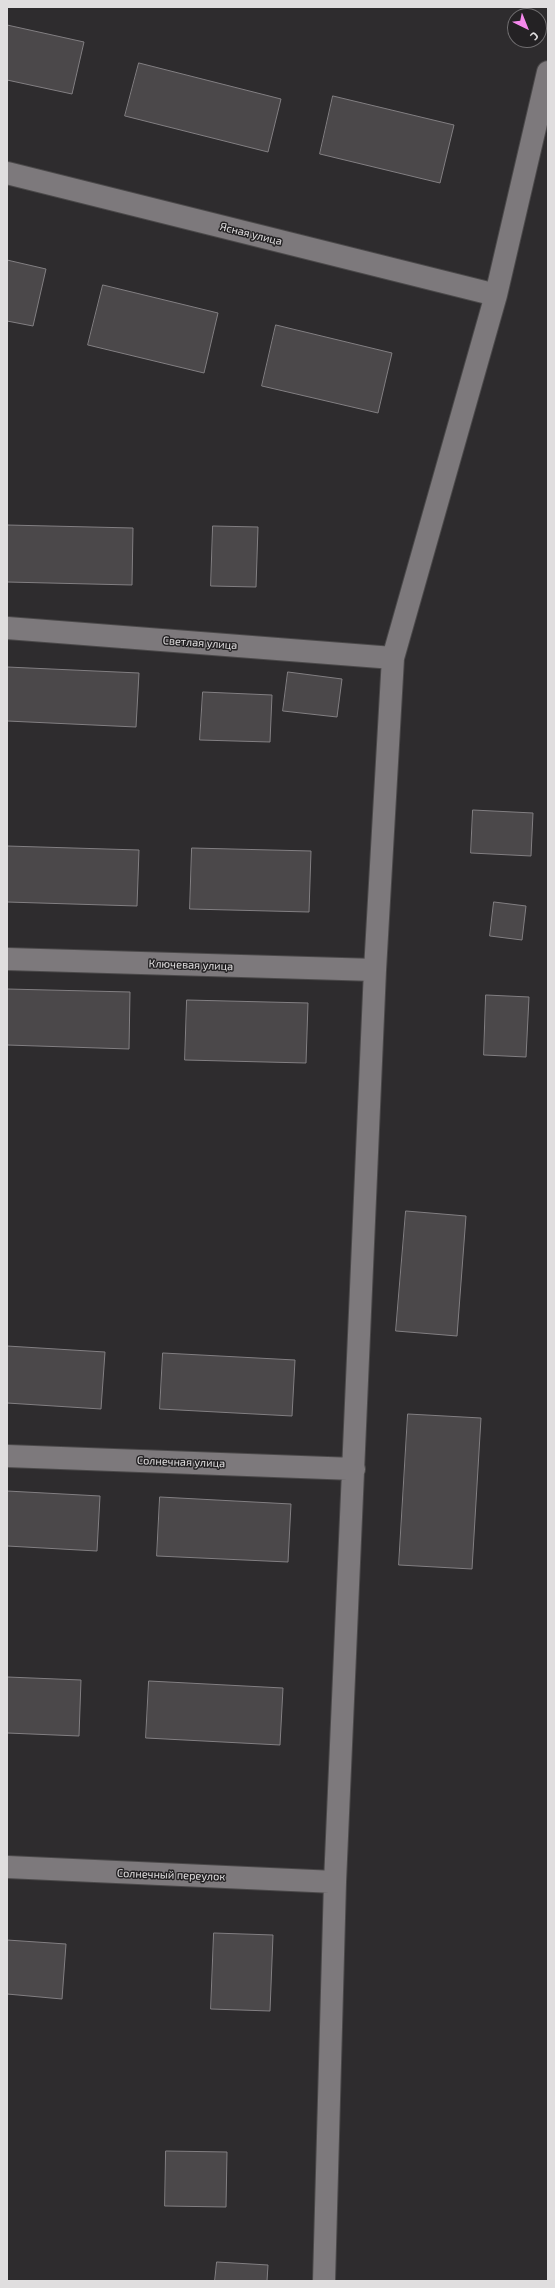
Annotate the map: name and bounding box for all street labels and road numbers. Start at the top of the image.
street label: Ясная улица [218,220,284,248]
street label: Светлая улица [162,634,238,652]
street label: Ключевая улица [148,957,234,973]
street label: Солнечная улица [137,1454,225,1470]
street label: Солнечный переулок [117,1867,225,1883]

